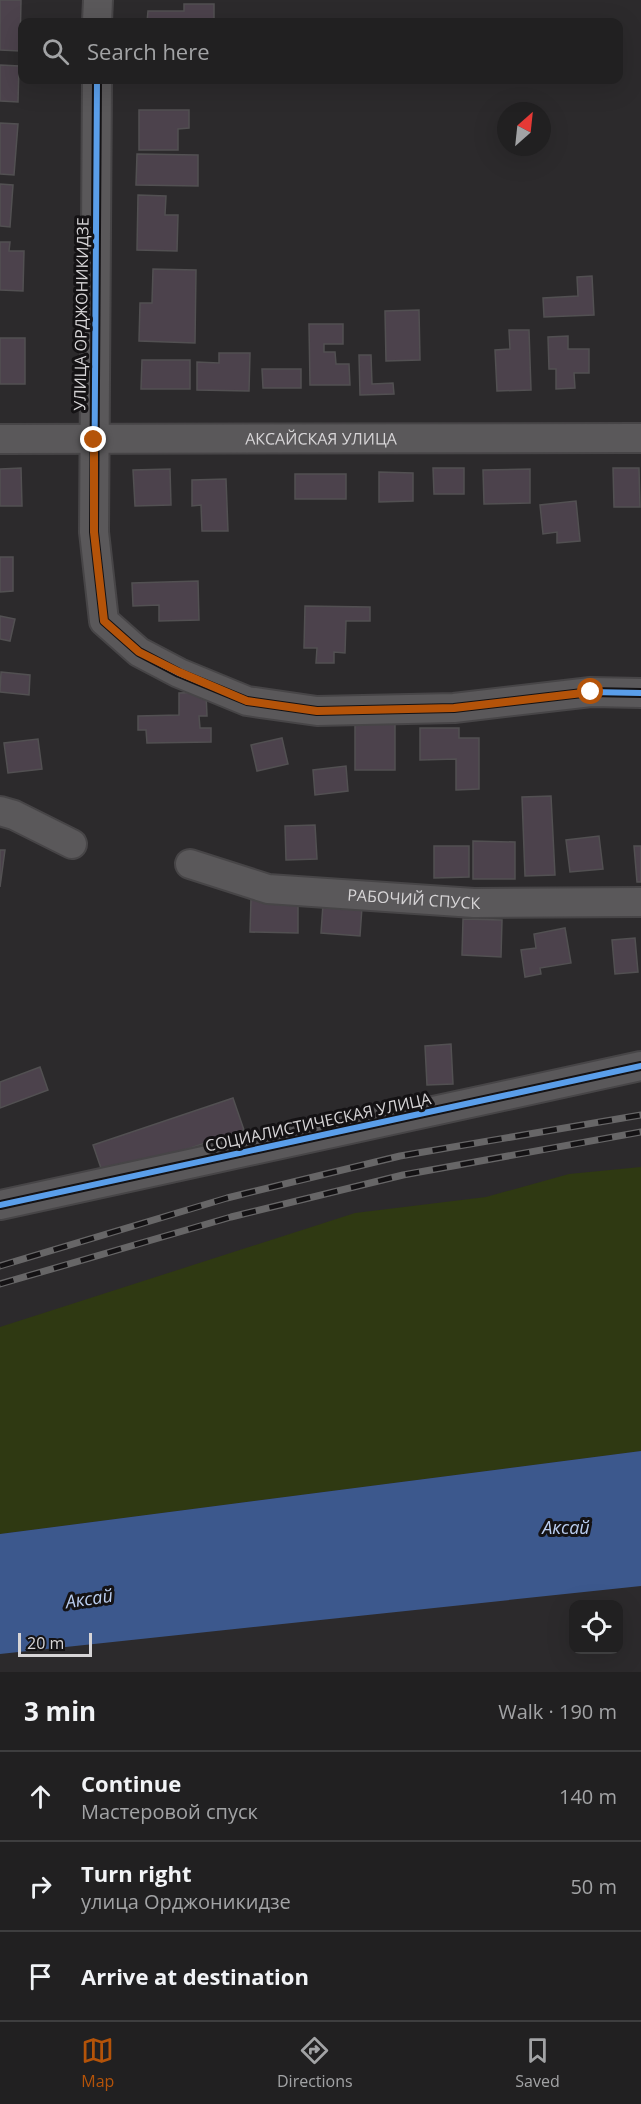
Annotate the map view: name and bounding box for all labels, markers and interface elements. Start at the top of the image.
search box [18,18,623,84]
icon: search [39,35,72,68]
text: Search here [87,36,210,66]
north arrow [497,102,551,156]
street label: УЛИЦА ОРДЖОНИКИДЗЕ [68,217,94,411]
route end [80,426,106,452]
street label: АКСАЙСКАЯ УЛИЦА [245,427,398,450]
route start [577,678,603,704]
street label: РАБОЧИЙ СПУСК [347,883,480,914]
street label: СОЦИАЛИСТИЧЕСКАЯ УЛИЦА [203,1087,434,1157]
water label: Аксай [540,1515,590,1539]
water label: Аксай [62,1583,115,1613]
map controls [569,1600,623,1654]
button: locate [569,1600,623,1654]
scale bar [18,1630,92,1658]
text: 20 m [27,1632,64,1654]
text: 3 min [24,1693,96,1729]
text: Walk · 190 m [498,1698,617,1725]
text: Continue [81,1768,181,1798]
icon: ahead [24,1780,57,1813]
text: 140 m [559,1783,617,1810]
text: Мастеровой спуск [81,1798,258,1825]
text: Turn right [81,1858,192,1888]
icon: right [24,1870,57,1903]
text: 50 m [570,1873,617,1900]
text: улица Орджоникидзе [81,1888,291,1915]
icon: arrive [24,1960,57,1993]
text: Arrive at destination [81,1961,309,1991]
tab: Map [81,2034,114,2092]
tab: Directions [277,2034,353,2092]
tab: Saved [515,2034,560,2092]

